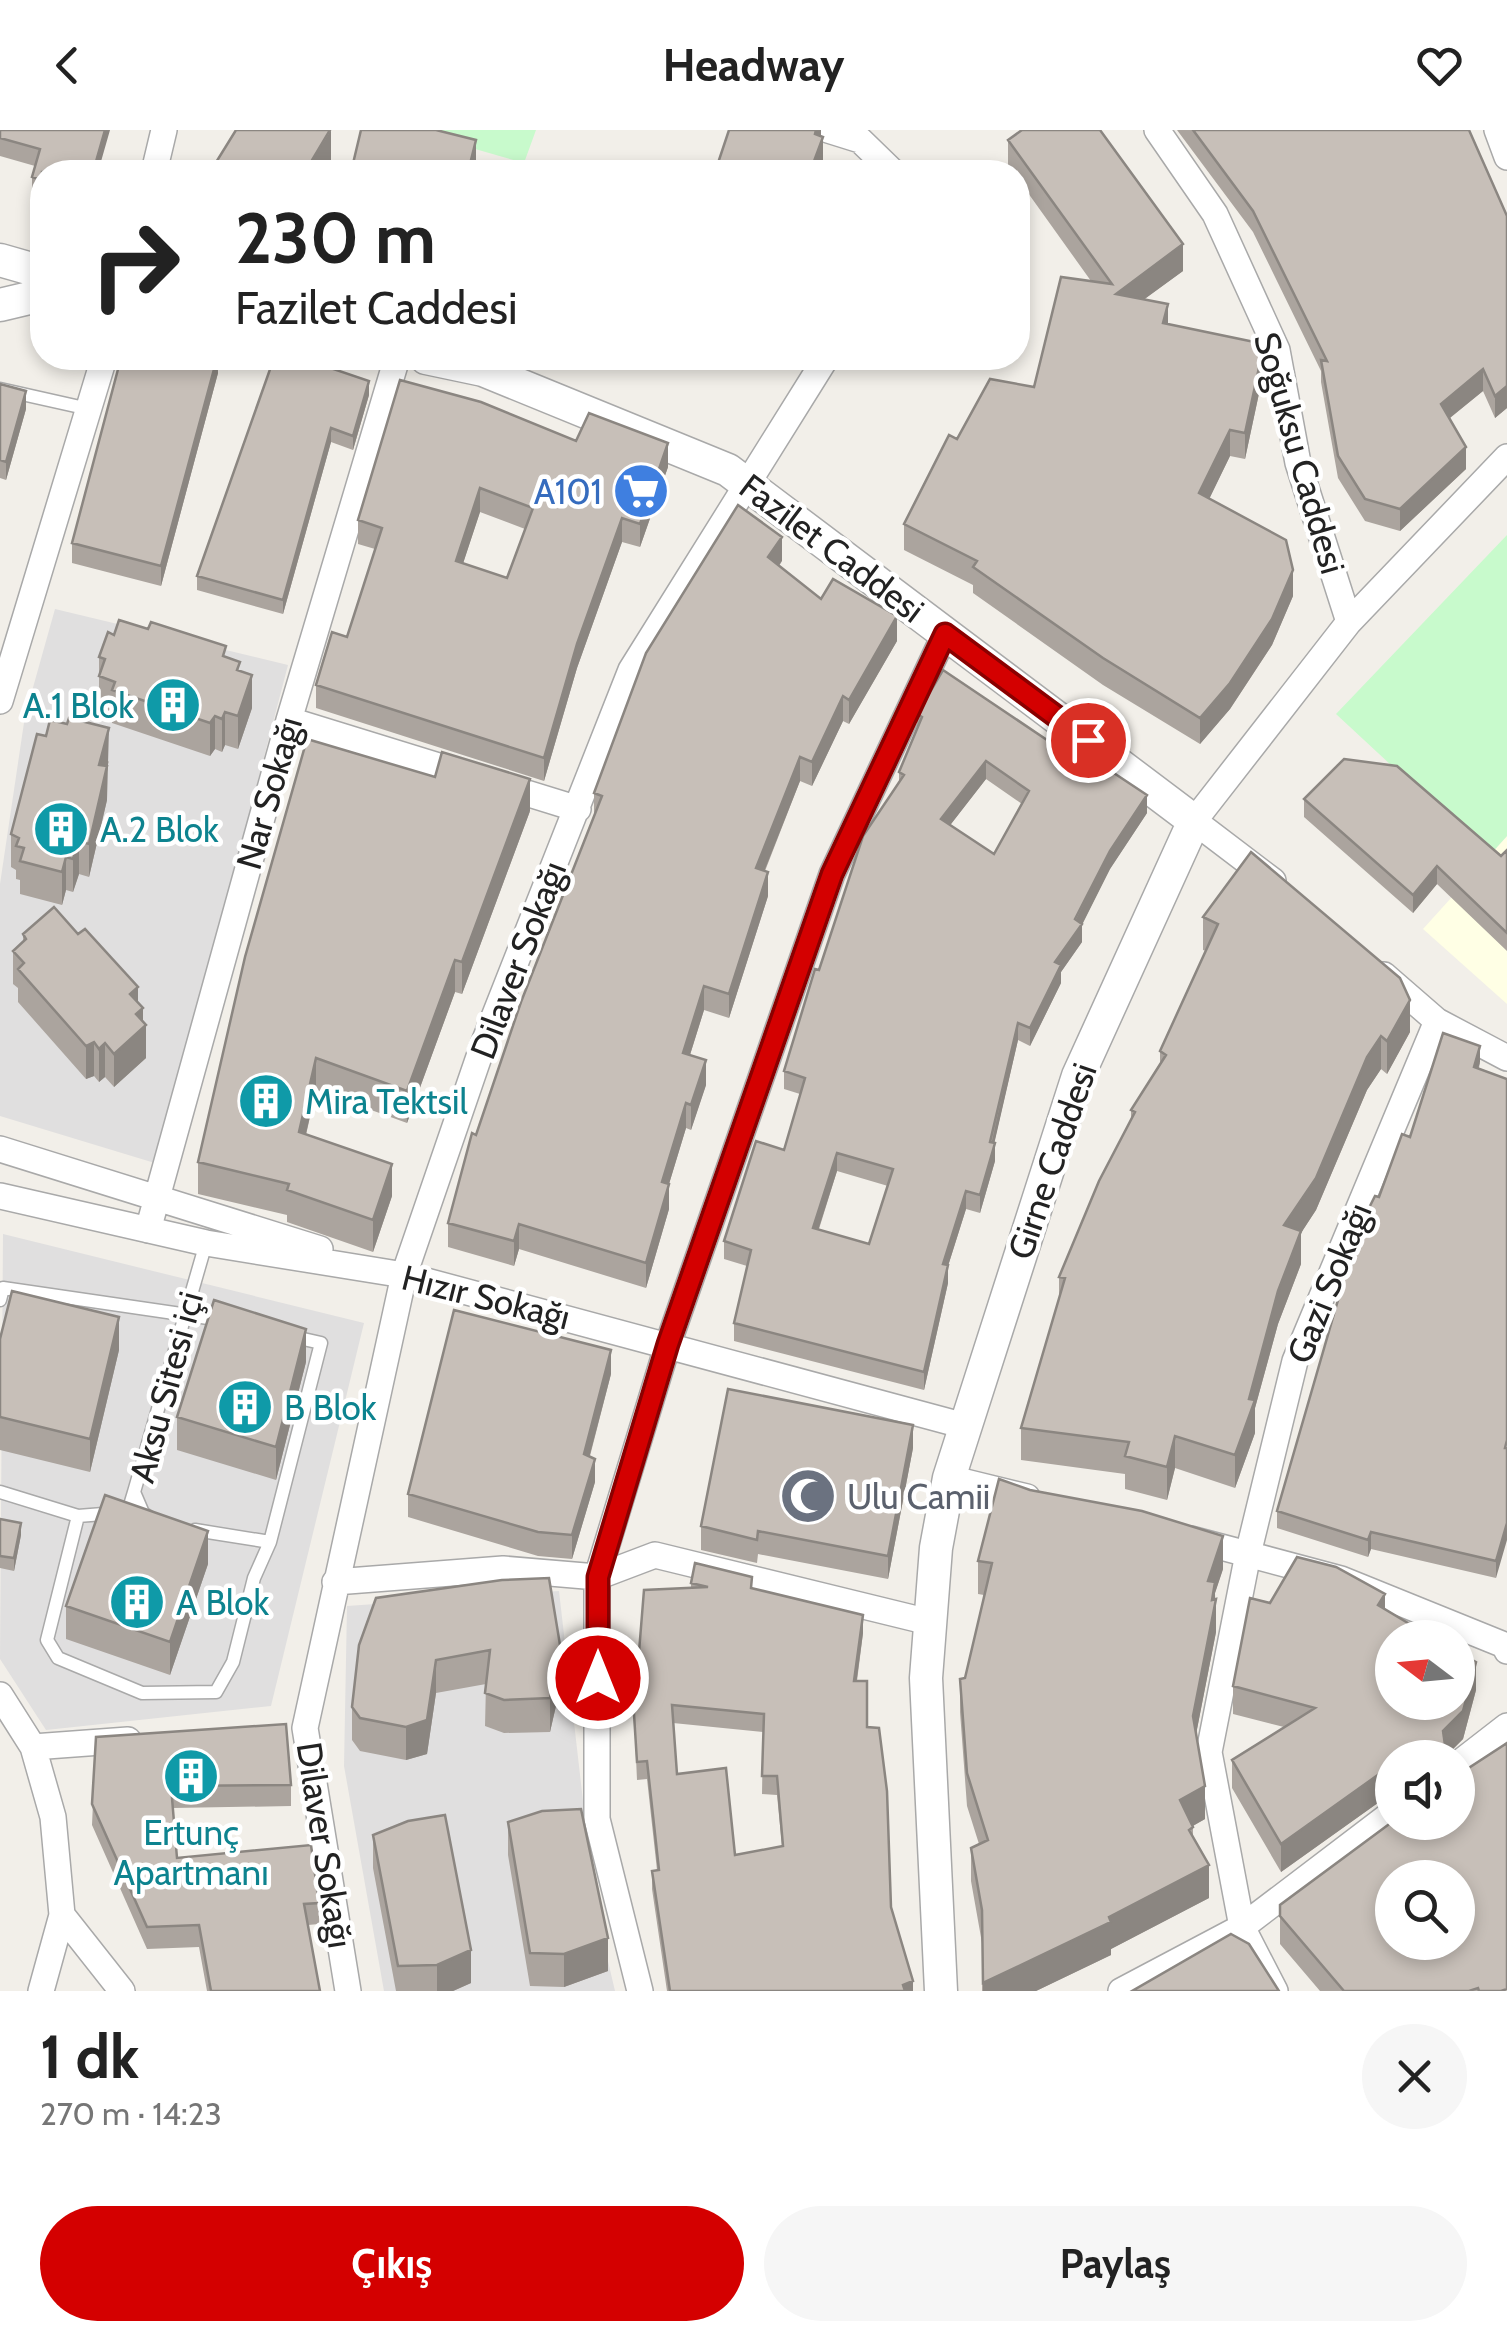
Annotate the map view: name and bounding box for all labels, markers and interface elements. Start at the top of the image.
icon: back [40,38,95,93]
text: Headway [663,38,844,92]
icon: heart [1412,38,1467,93]
text: 230 m [235,195,436,281]
icon: right [70,200,200,330]
text: Fazilet Caddesi [235,281,518,335]
street label: Soğuksu Caddesi [1245,327,1355,579]
supermarket icon: A101 [611,461,671,521]
street label: Fazilet Caddesi [731,465,933,631]
place label: A101 [534,470,602,513]
building icon: A.1 Blok [143,675,203,735]
place label: A.1 Blok [23,684,134,727]
pin [1046,698,1131,783]
street label: Nar Sokağı [227,712,311,874]
icon: arrive [1061,713,1116,768]
building icon: A.2 Blok [31,799,91,859]
place label: A.2 Blok [100,808,219,851]
street label: Dilaver Sokağı [461,855,575,1065]
street label: Girne Caddesi [998,1057,1106,1265]
building icon: Mira Tektsil [236,1071,296,1131]
place label: Mira Tektsil [305,1080,469,1123]
street label: Gazi Sokağı [1277,1197,1381,1369]
street label: Hızır Sokağı [398,1255,574,1339]
street label: Aksu Sitesi içi [120,1287,212,1487]
building icon: B Blok [215,1377,275,1437]
place label: B Blok [284,1386,377,1429]
mosque icon: Ulu Camii [778,1466,838,1526]
place label: Ulu Camii [847,1475,990,1518]
building icon: A Blok [107,1572,167,1632]
place label: A Blok [176,1581,269,1624]
north arrow [1375,1620,1475,1720]
map controls [1375,1620,1475,1960]
position arrow [546,1626,650,1730]
street label: Dilaver Sokağı [288,1739,362,1951]
button: sound [1375,1740,1475,1840]
building icon: Ertunç Apartmanı [161,1746,221,1806]
place label: Ertunç Apartmanı [113,1811,269,1894]
button: search [1375,1860,1475,1960]
text: 1 dk [40,2020,139,2093]
button: close [1362,2024,1467,2129]
text: 270 m · 14:23 [40,2094,222,2133]
button: Çıkış [40,2206,744,2321]
button: Paylaş [764,2206,1467,2321]

